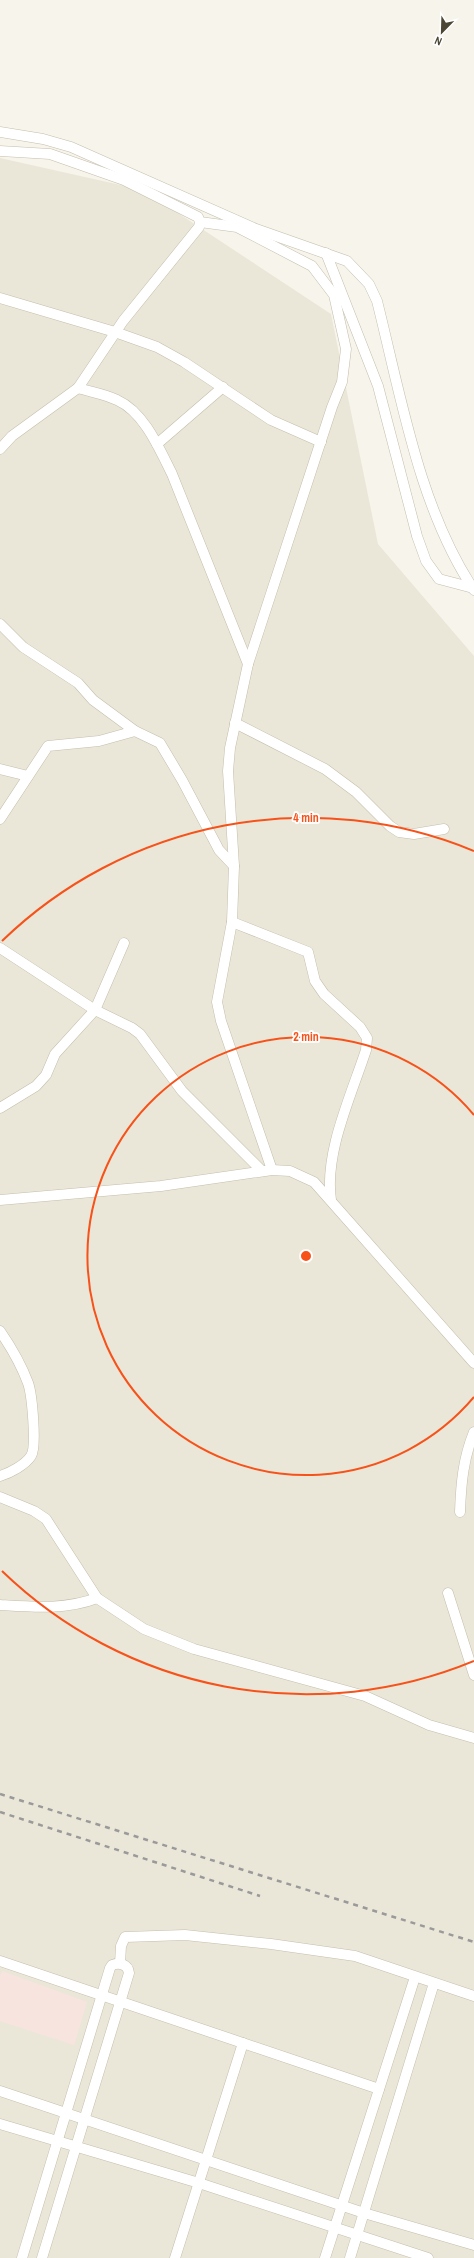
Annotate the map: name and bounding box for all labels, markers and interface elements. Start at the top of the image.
north arrow [422,12,462,52]
text: N [432,33,444,49]
text: 4 min [293,810,319,826]
text: 2 min [293,1029,319,1045]
centre of rings [299,1249,313,1263]

